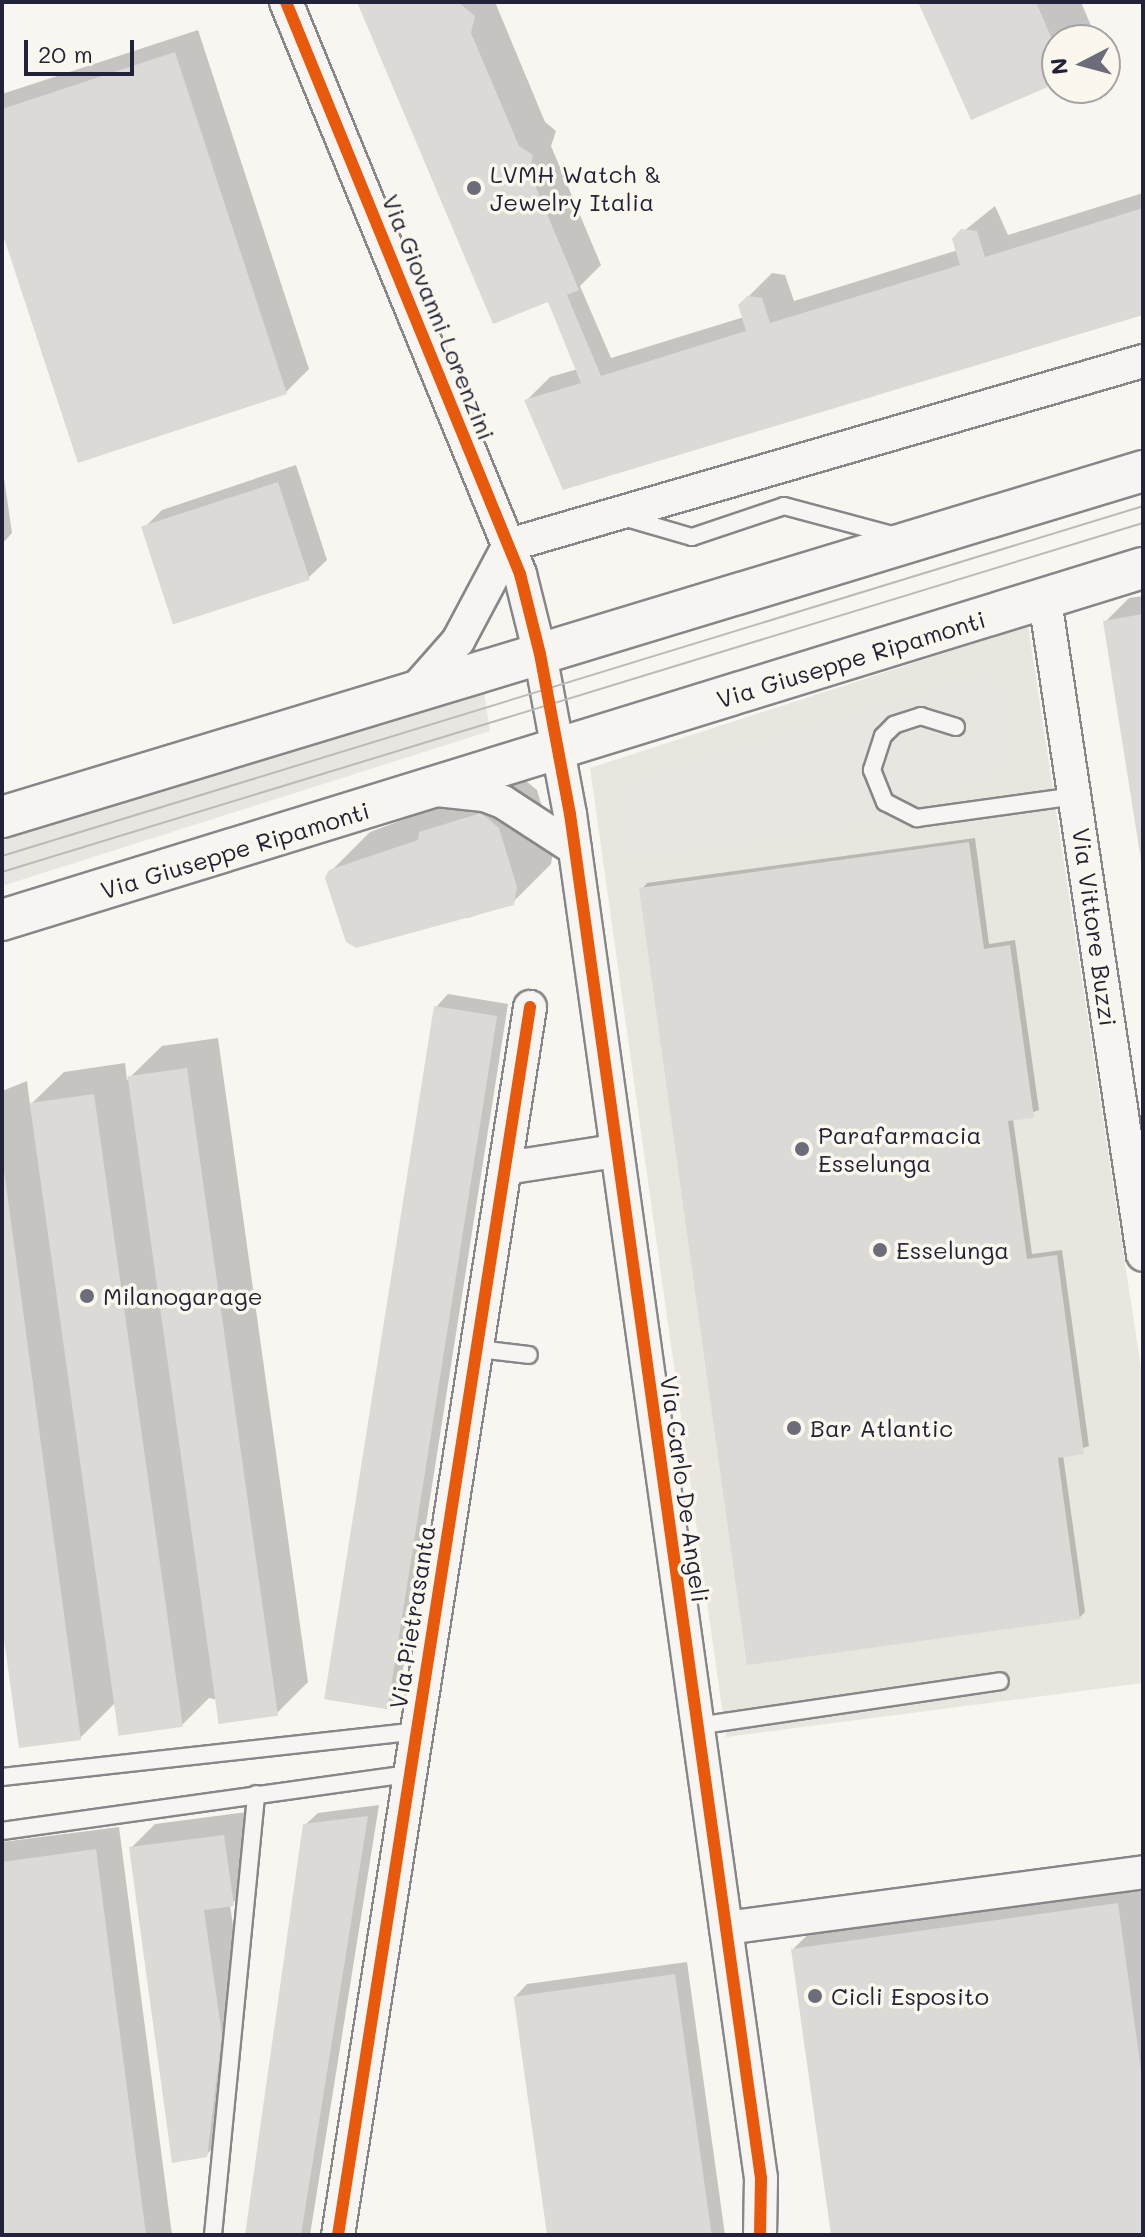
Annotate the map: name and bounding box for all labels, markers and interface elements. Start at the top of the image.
scale bar [28,24,138,74]
north arrow [1041,24,1121,104]
text: 20 m [38,38,93,69]
text: N [1043,57,1074,76]
place label: LVMH Watch & Jewelry Italia [490,160,661,216]
marker: LVMH Watch & Jewelry Italia [465,179,483,197]
street label: Via Giovanni Lorenzini [376,190,502,444]
street label: Via Giuseppe Ripamonti [713,604,989,714]
street label: Via Giuseppe Ripamonti [97,795,373,905]
street label: Via Vittore Buzzi [1067,826,1123,1028]
place label: Parafarmacia Esselunga [818,1121,981,1177]
marker: Parafarmacia Esselunga [793,1140,811,1158]
place label: Esselunga [896,1236,1009,1264]
marker: Esselunga [871,1241,889,1259]
place label: Milanogarage [103,1282,263,1310]
marker: Milanogarage [78,1287,96,1305]
street label: Via Carlo De Angeli [655,1374,715,1604]
place label: Bar Atlantic [810,1414,953,1442]
marker: Bar Atlantic [785,1419,803,1437]
street label: Via Pietrasanta [383,1523,441,1711]
place label: Cicli Esposito [831,1982,989,2010]
marker: Cicli Esposito [806,1987,824,2005]

